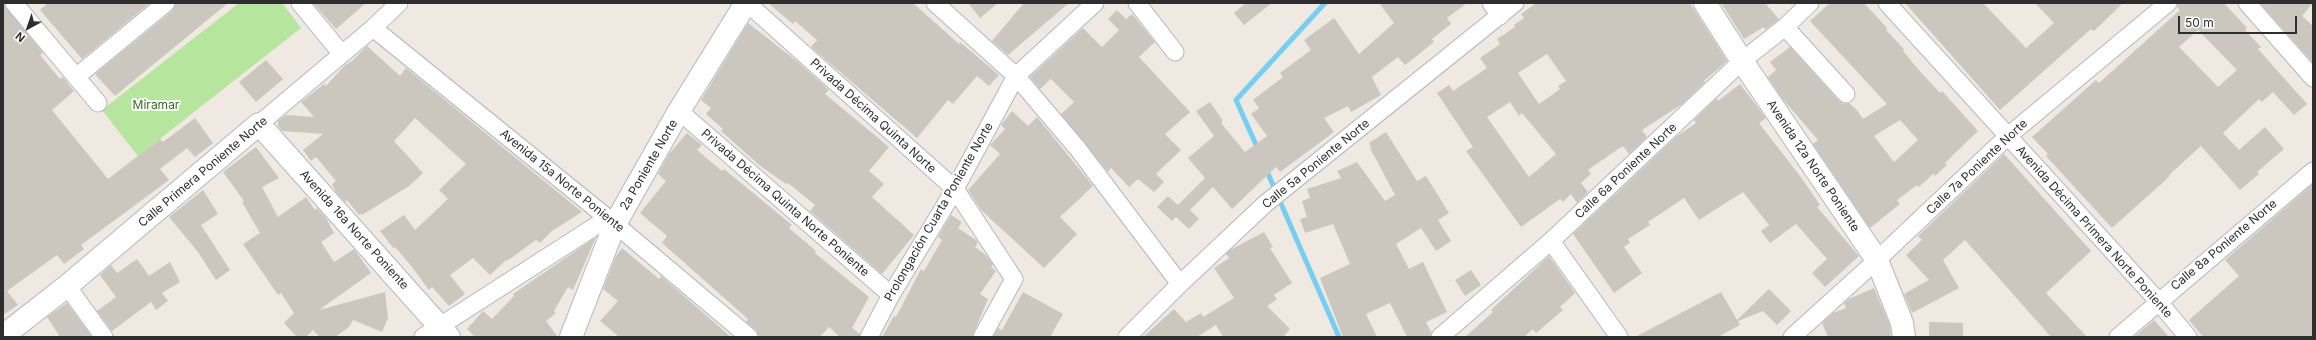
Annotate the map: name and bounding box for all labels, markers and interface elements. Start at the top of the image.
north arrow [8,8,48,48]
scale bar [2180,8,2299,34]
text: 50 m [2185,15,2214,30]
text: N [13,29,28,45]
street label: Privada Décima Quinta Norte [807,56,939,176]
street label: Avenida 12a Norte Poniente [1764,97,1862,235]
park label: Miramar [133,98,179,112]
street label: Calle Primera Poniente Norte [136,114,270,230]
street label: Calle 5a Poniente Norte [1259,116,1373,212]
street label: Calle 7a Poniente Norte [1924,116,2030,218]
street label: 2a Poniente Norte [617,117,681,213]
street label: Prolongación Cuarta Poniente Norte [882,120,996,304]
street label: Calle 6a Poniente Norte [1572,120,1680,222]
street label: Avenida 15a Norte Poniente [497,126,627,236]
street label: Privada Décima Quinta Norte Poniente [698,126,872,280]
street label: Avenida Décima Primera Norte Poniente [2013,143,2175,321]
street label: Avenida 16a Norte Poniente [297,167,411,293]
street label: Calle 8a Poniente Norte [2168,196,2280,294]

